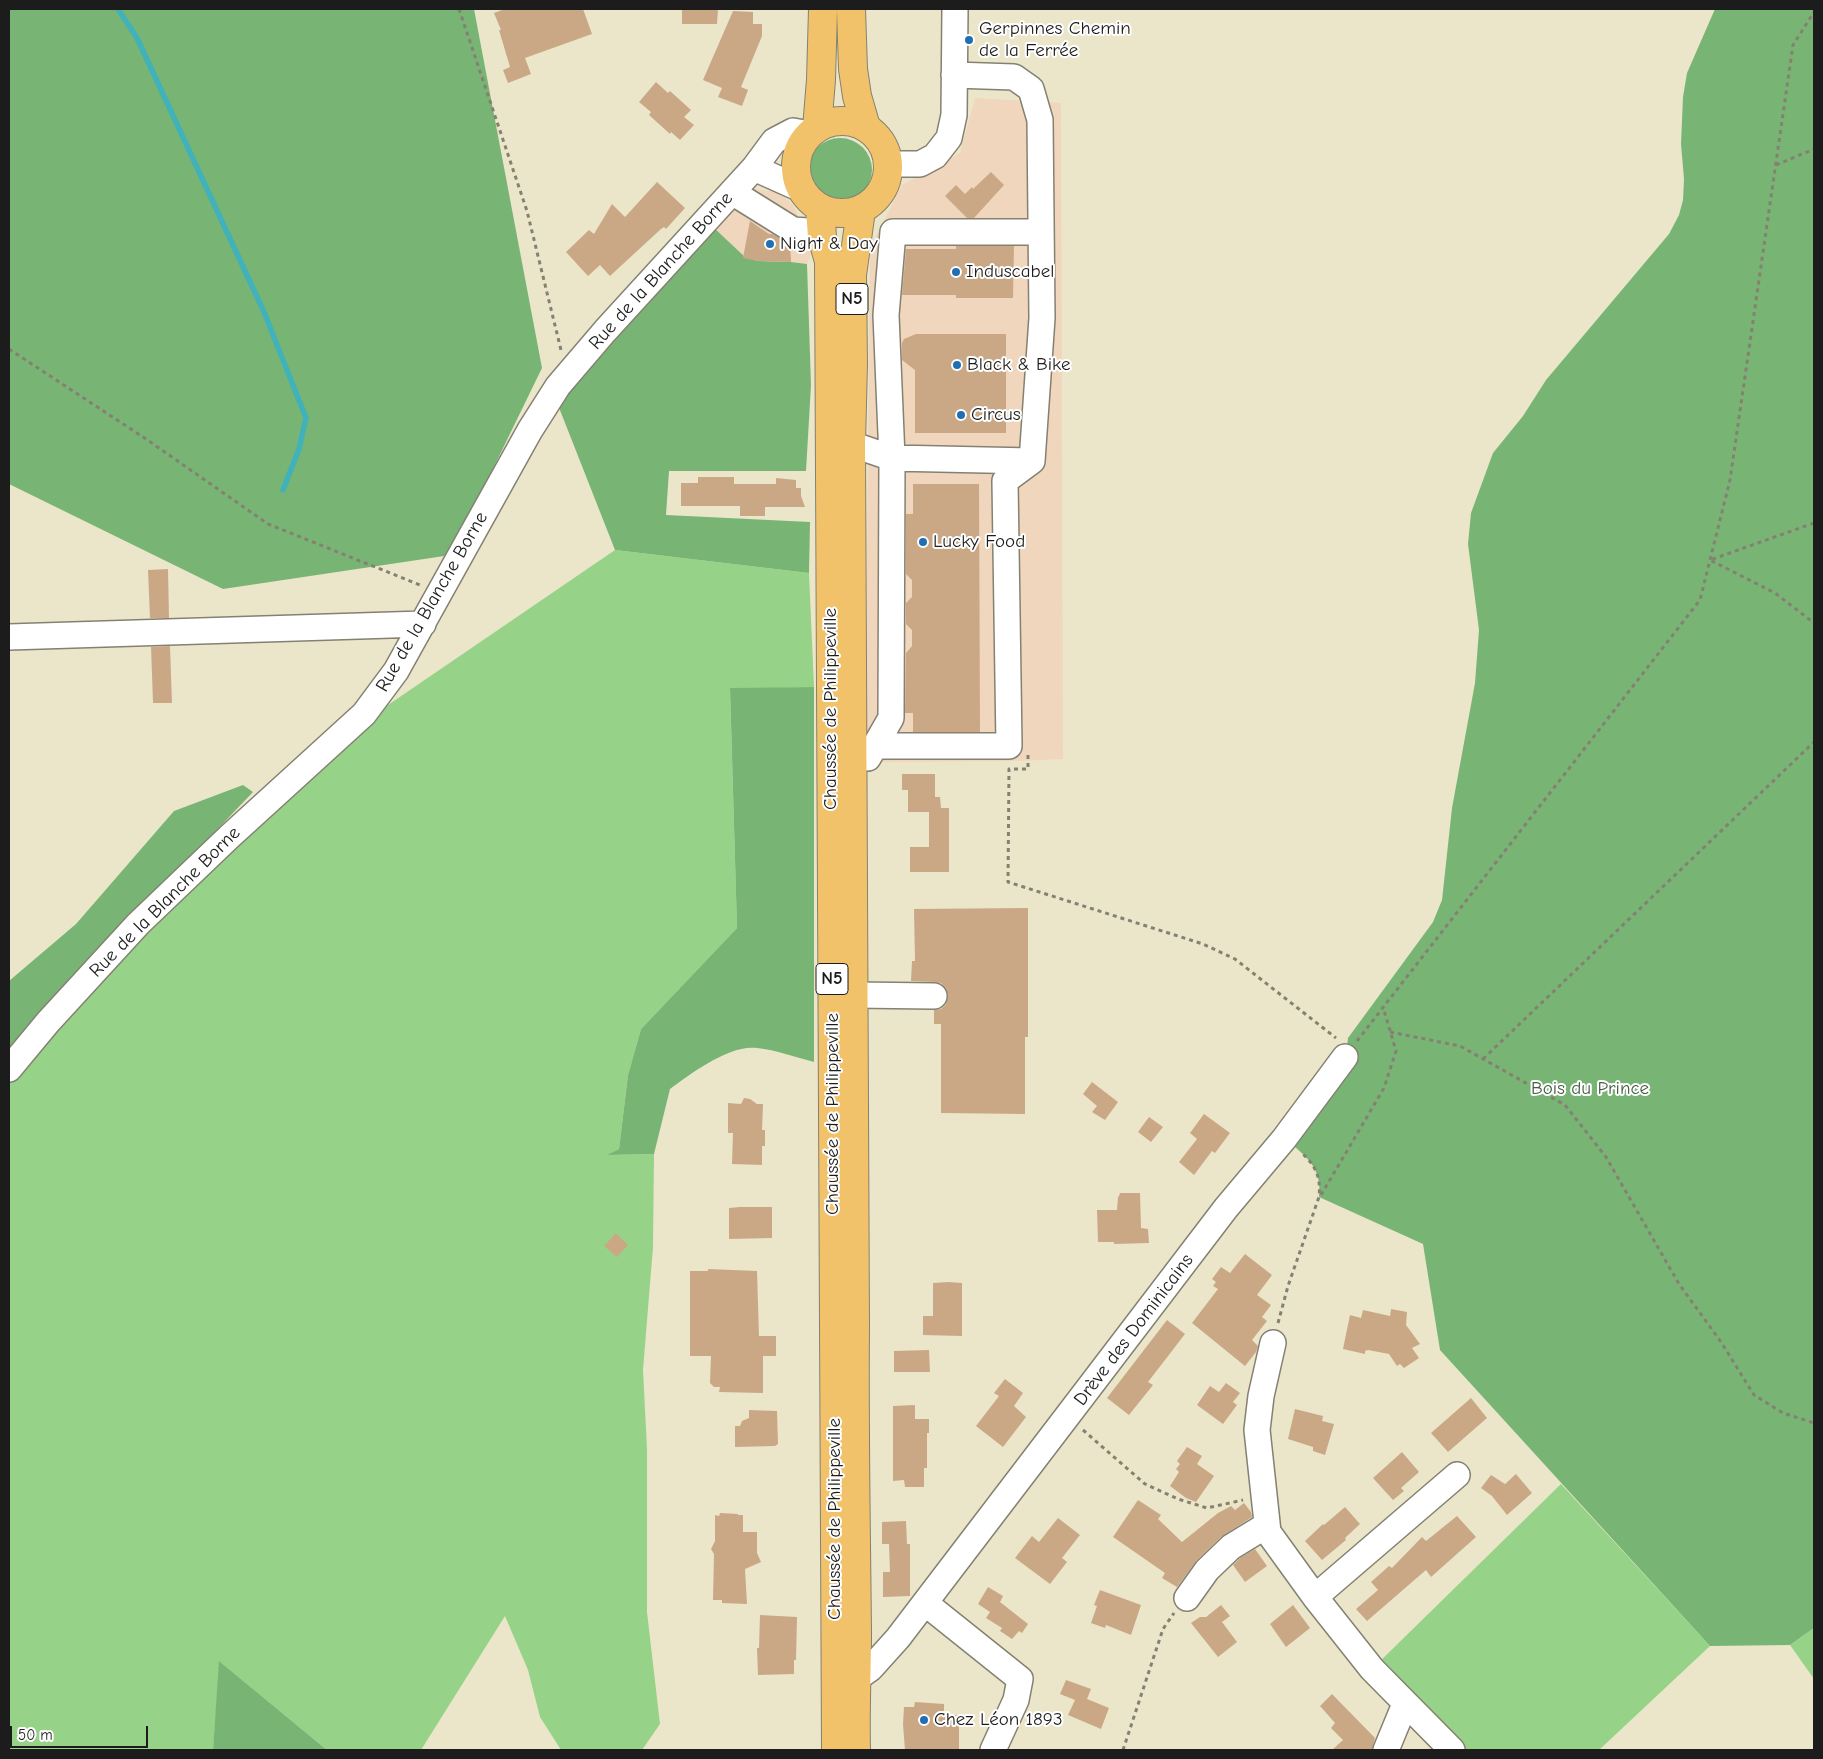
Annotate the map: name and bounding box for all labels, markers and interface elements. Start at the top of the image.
place label: Gerpinnes Chemin de la Ferrée [979,18,1131,62]
marker: Gerpinnes Chemin de la Ferrée [963,34,975,46]
street label: Rue de la Blanche Borne [584,188,738,354]
place label: Night & Day [780,233,878,255]
marker: Night & Day [764,238,776,250]
place label: Induscabel [966,261,1054,283]
marker: Induscabel [950,266,962,278]
road number: N5 [836,284,868,314]
place label: Black & Bike [967,354,1070,376]
marker: Black & Bike [951,359,963,371]
place label: Circus [971,404,1021,426]
marker: Circus [955,409,967,421]
street label: Rue de la Blanche Borne [371,508,493,696]
place label: Lucky Food [933,531,1025,553]
marker: Lucky Food [917,536,929,548]
street label: Chaussée de Philippeville [820,608,842,810]
street label: Rue de la Blanche Borne [85,822,245,982]
road number: N5 [816,964,848,994]
street label: Chaussée de Philippeville [822,1013,844,1215]
park label: Bois du Prince [1531,1078,1649,1100]
street label: Drève des Dominicains [1069,1250,1199,1410]
street label: Chaussée de Philippeville [824,1418,846,1620]
place label: Chez Léon 1893 [934,1709,1063,1731]
marker: Chez Léon 1893 [918,1714,930,1726]
scale bar [12,1716,150,1748]
text: 50 m [18,1726,53,1744]

